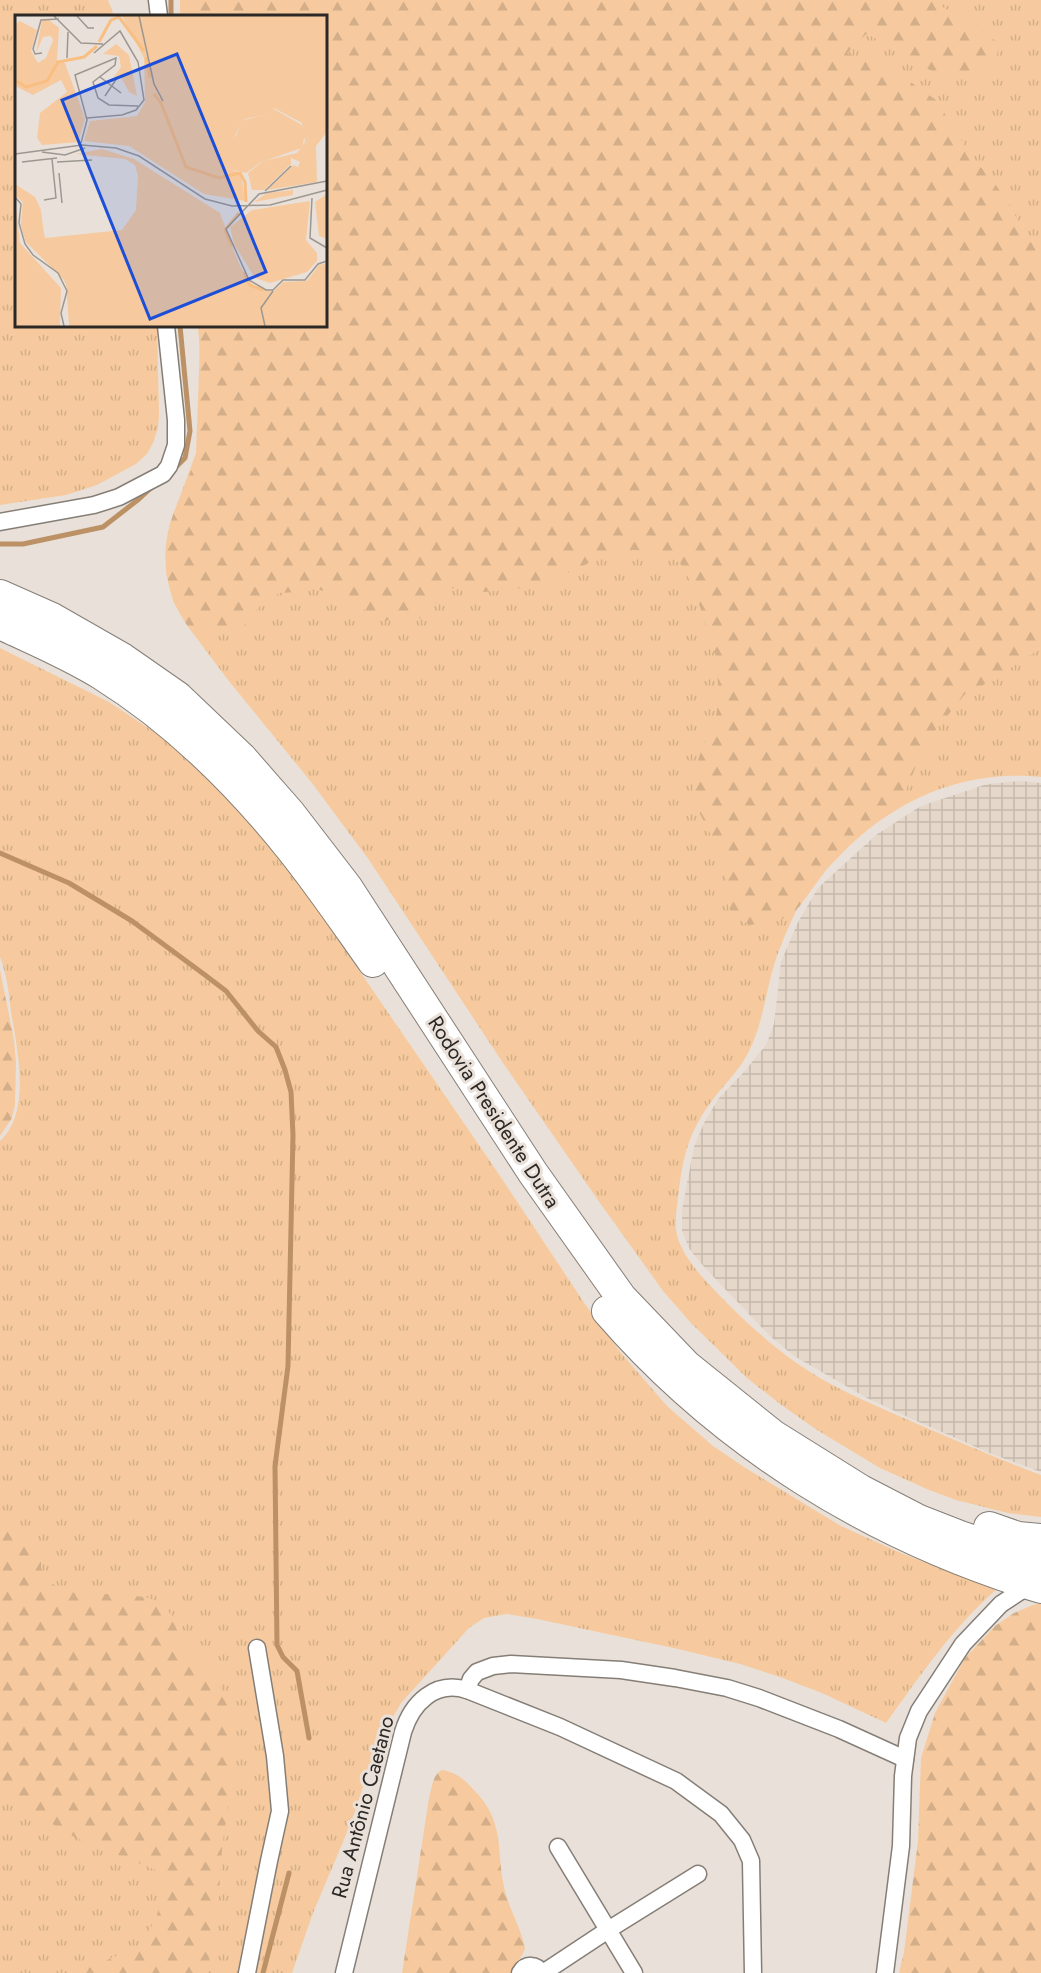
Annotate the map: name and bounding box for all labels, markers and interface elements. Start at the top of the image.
inset map [15,15,327,327]
street label: Rodovia Presidente Dutra [420,1010,568,1214]
street label: Rua Antônio Caetano [324,1712,402,1902]

